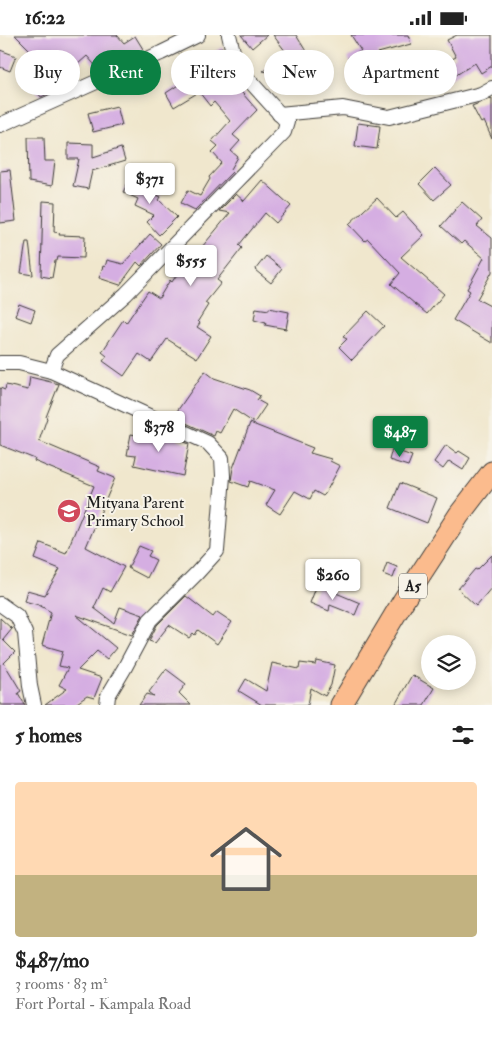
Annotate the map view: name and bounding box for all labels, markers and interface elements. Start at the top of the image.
text: 16:22 [25,6,65,30]
chip: Buy [15,50,80,95]
chip: Rent [90,50,161,95]
chip: Filters [171,50,254,95]
chip: New [264,50,334,95]
chip: Apartment [344,50,457,95]
pin: $371 [120,163,180,205]
text: $371 [136,169,164,189]
pin: $555 [161,245,221,287]
text: $555 [176,251,206,271]
pin: $378 [129,411,189,453]
pin: $487 [370,415,430,458]
text: $378 [144,417,174,437]
text: $487 [384,422,416,442]
place label: Mityana Parent Primary School [86,493,184,531]
school or university icon: Mityana Parent Primary School [56,498,82,524]
pin: $260 [303,559,363,601]
text: $260 [316,565,350,585]
road number: A5 [399,573,427,599]
map controls [421,635,476,690]
button: layers [421,635,476,690]
icon: filters [449,721,477,749]
text: 5 homes [15,722,82,749]
icon: home [201,814,291,904]
text: $487/mo [15,947,89,974]
text: 3 rooms · 83 m² [15,974,108,994]
text: Fort Portal - Kampala Road [15,994,191,1014]

